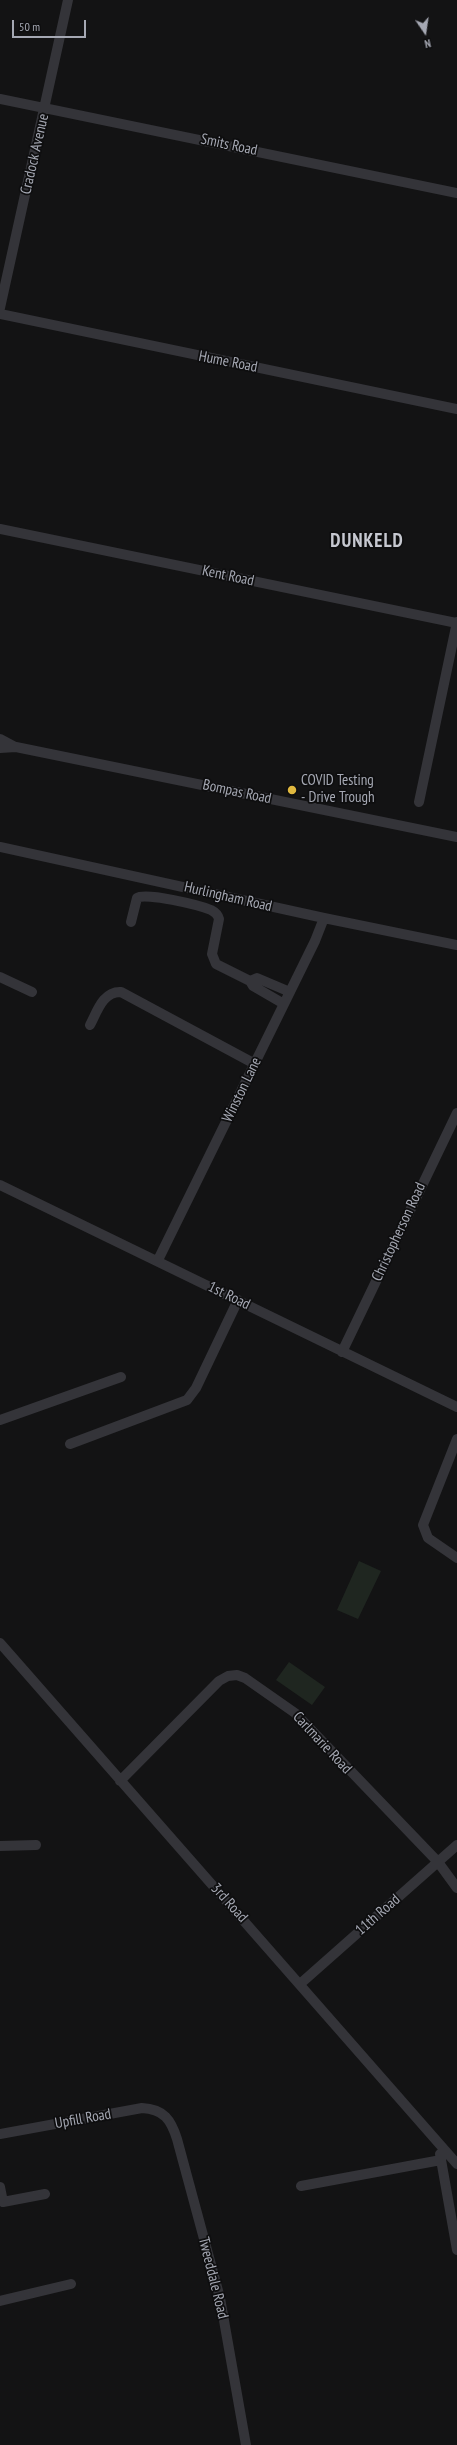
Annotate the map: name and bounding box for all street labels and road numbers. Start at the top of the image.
street label: Cradock Avenue [17,112,53,196]
street label: Smits Road [199,130,259,160]
street label: Hume Road [197,348,259,376]
street label: Kent Road [200,562,256,590]
street label: Bompas Road [201,776,273,808]
street label: Hurlingham Road [182,878,274,916]
street label: Winston Lane [219,1055,265,1125]
street label: Christopherson Road [368,1180,430,1284]
street label: 1st Road [205,1278,253,1314]
street label: Carlmarie Road [289,1708,355,1778]
street label: 3rd Road [207,1880,251,1926]
street label: 11th Road [352,1891,404,1939]
street label: Upfill Road [54,2105,112,2133]
street label: Tweeddale Road [194,2235,232,2321]

